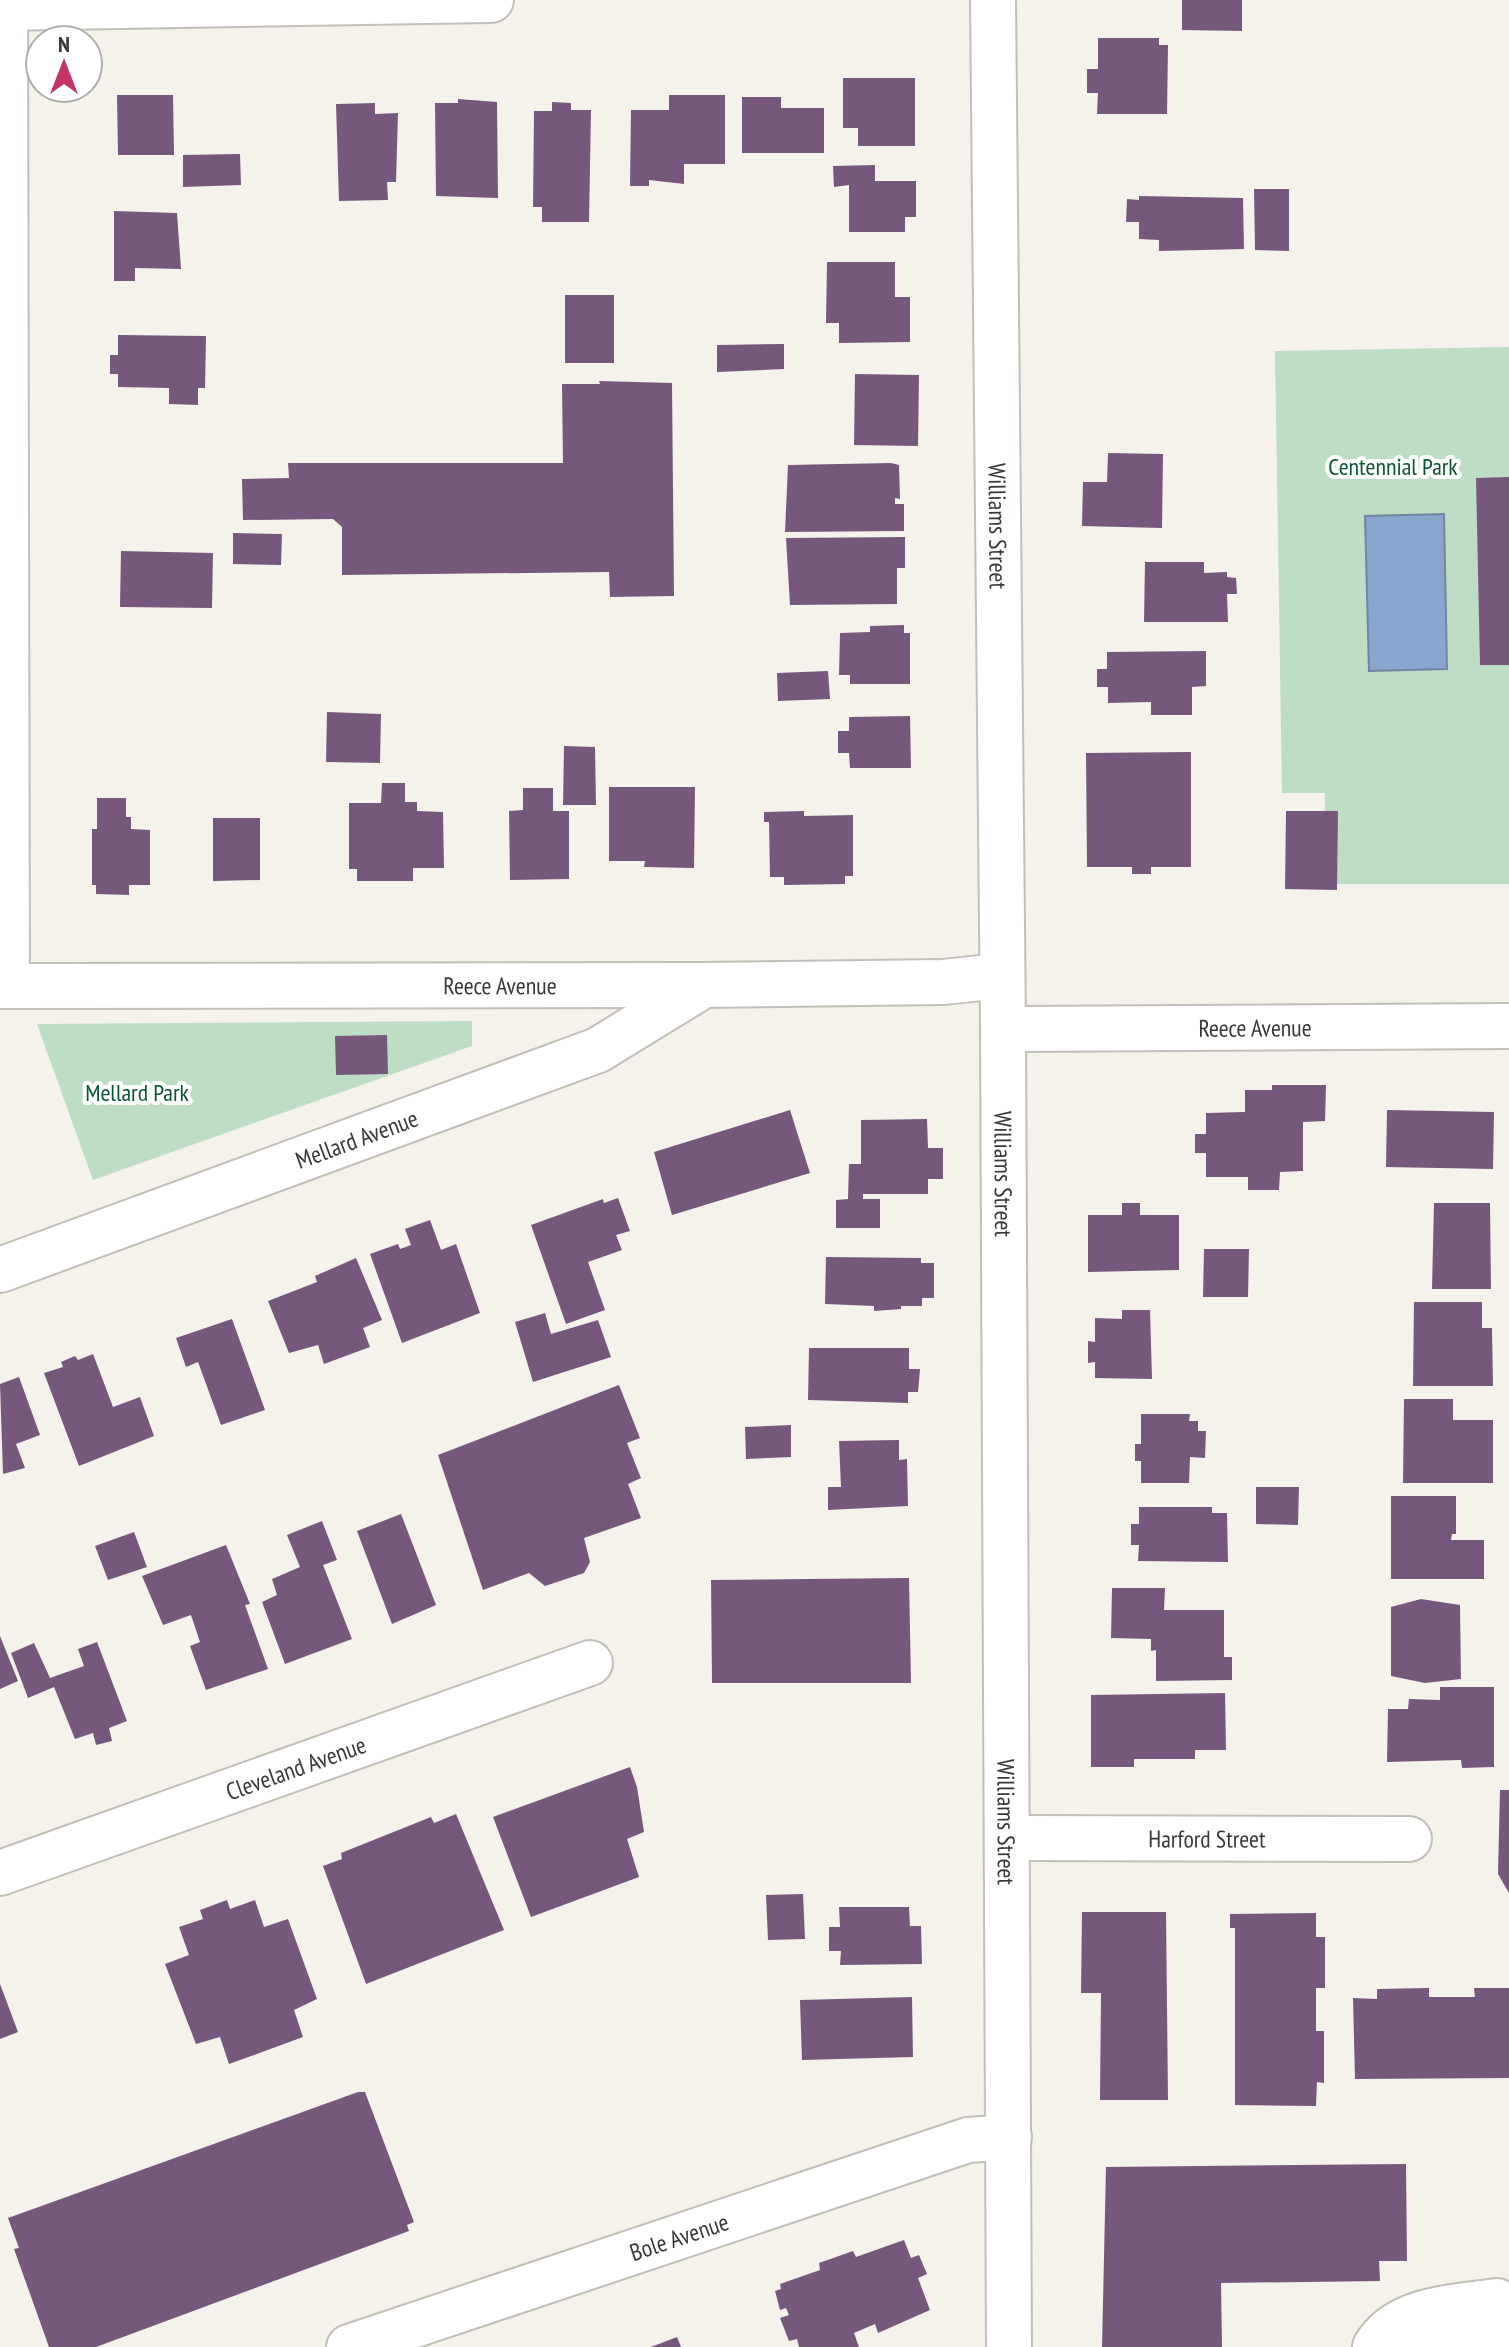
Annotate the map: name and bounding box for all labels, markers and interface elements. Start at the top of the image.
north arrow [24,24,104,104]
text: N [58,30,70,58]
park label: Centennial Park [1328,451,1458,482]
street label: Williams Street [982,463,1014,589]
street label: Reece Avenue [443,970,557,1001]
street label: Reece Avenue [1198,1012,1312,1043]
park label: Mellard Park [85,1077,190,1108]
street label: Mellard Avenue [291,1102,422,1175]
street label: Williams Street [988,1111,1019,1237]
street label: Cleveland Avenue [222,1729,370,1807]
street label: Williams Street [991,1759,1022,1885]
street label: Harford Street [1148,1823,1266,1854]
street label: Bole Avenue [626,2206,733,2268]

